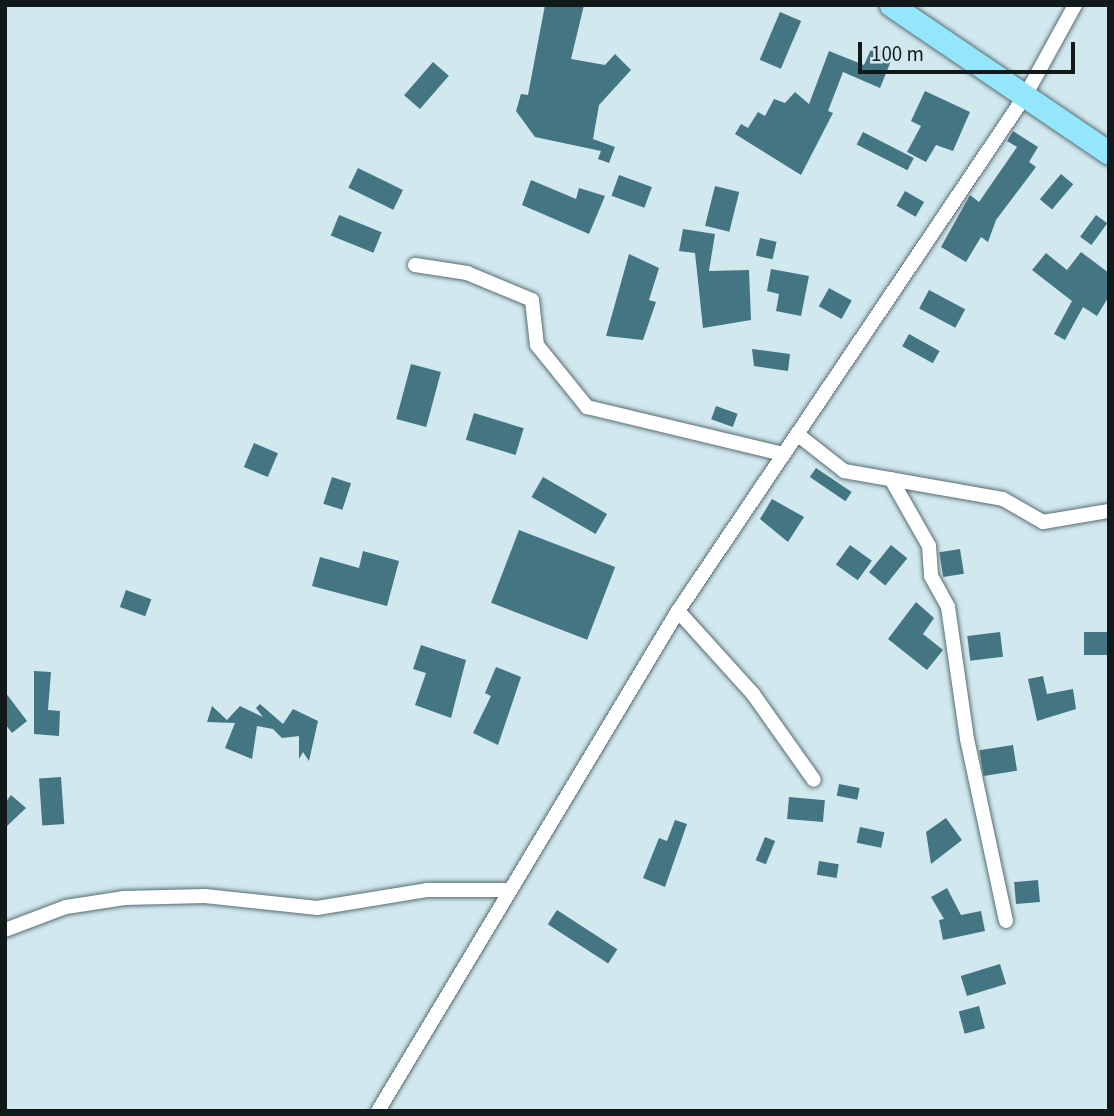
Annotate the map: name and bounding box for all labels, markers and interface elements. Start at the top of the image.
scale bar [862,28,1079,72]
text: 100 m [871,39,924,69]

